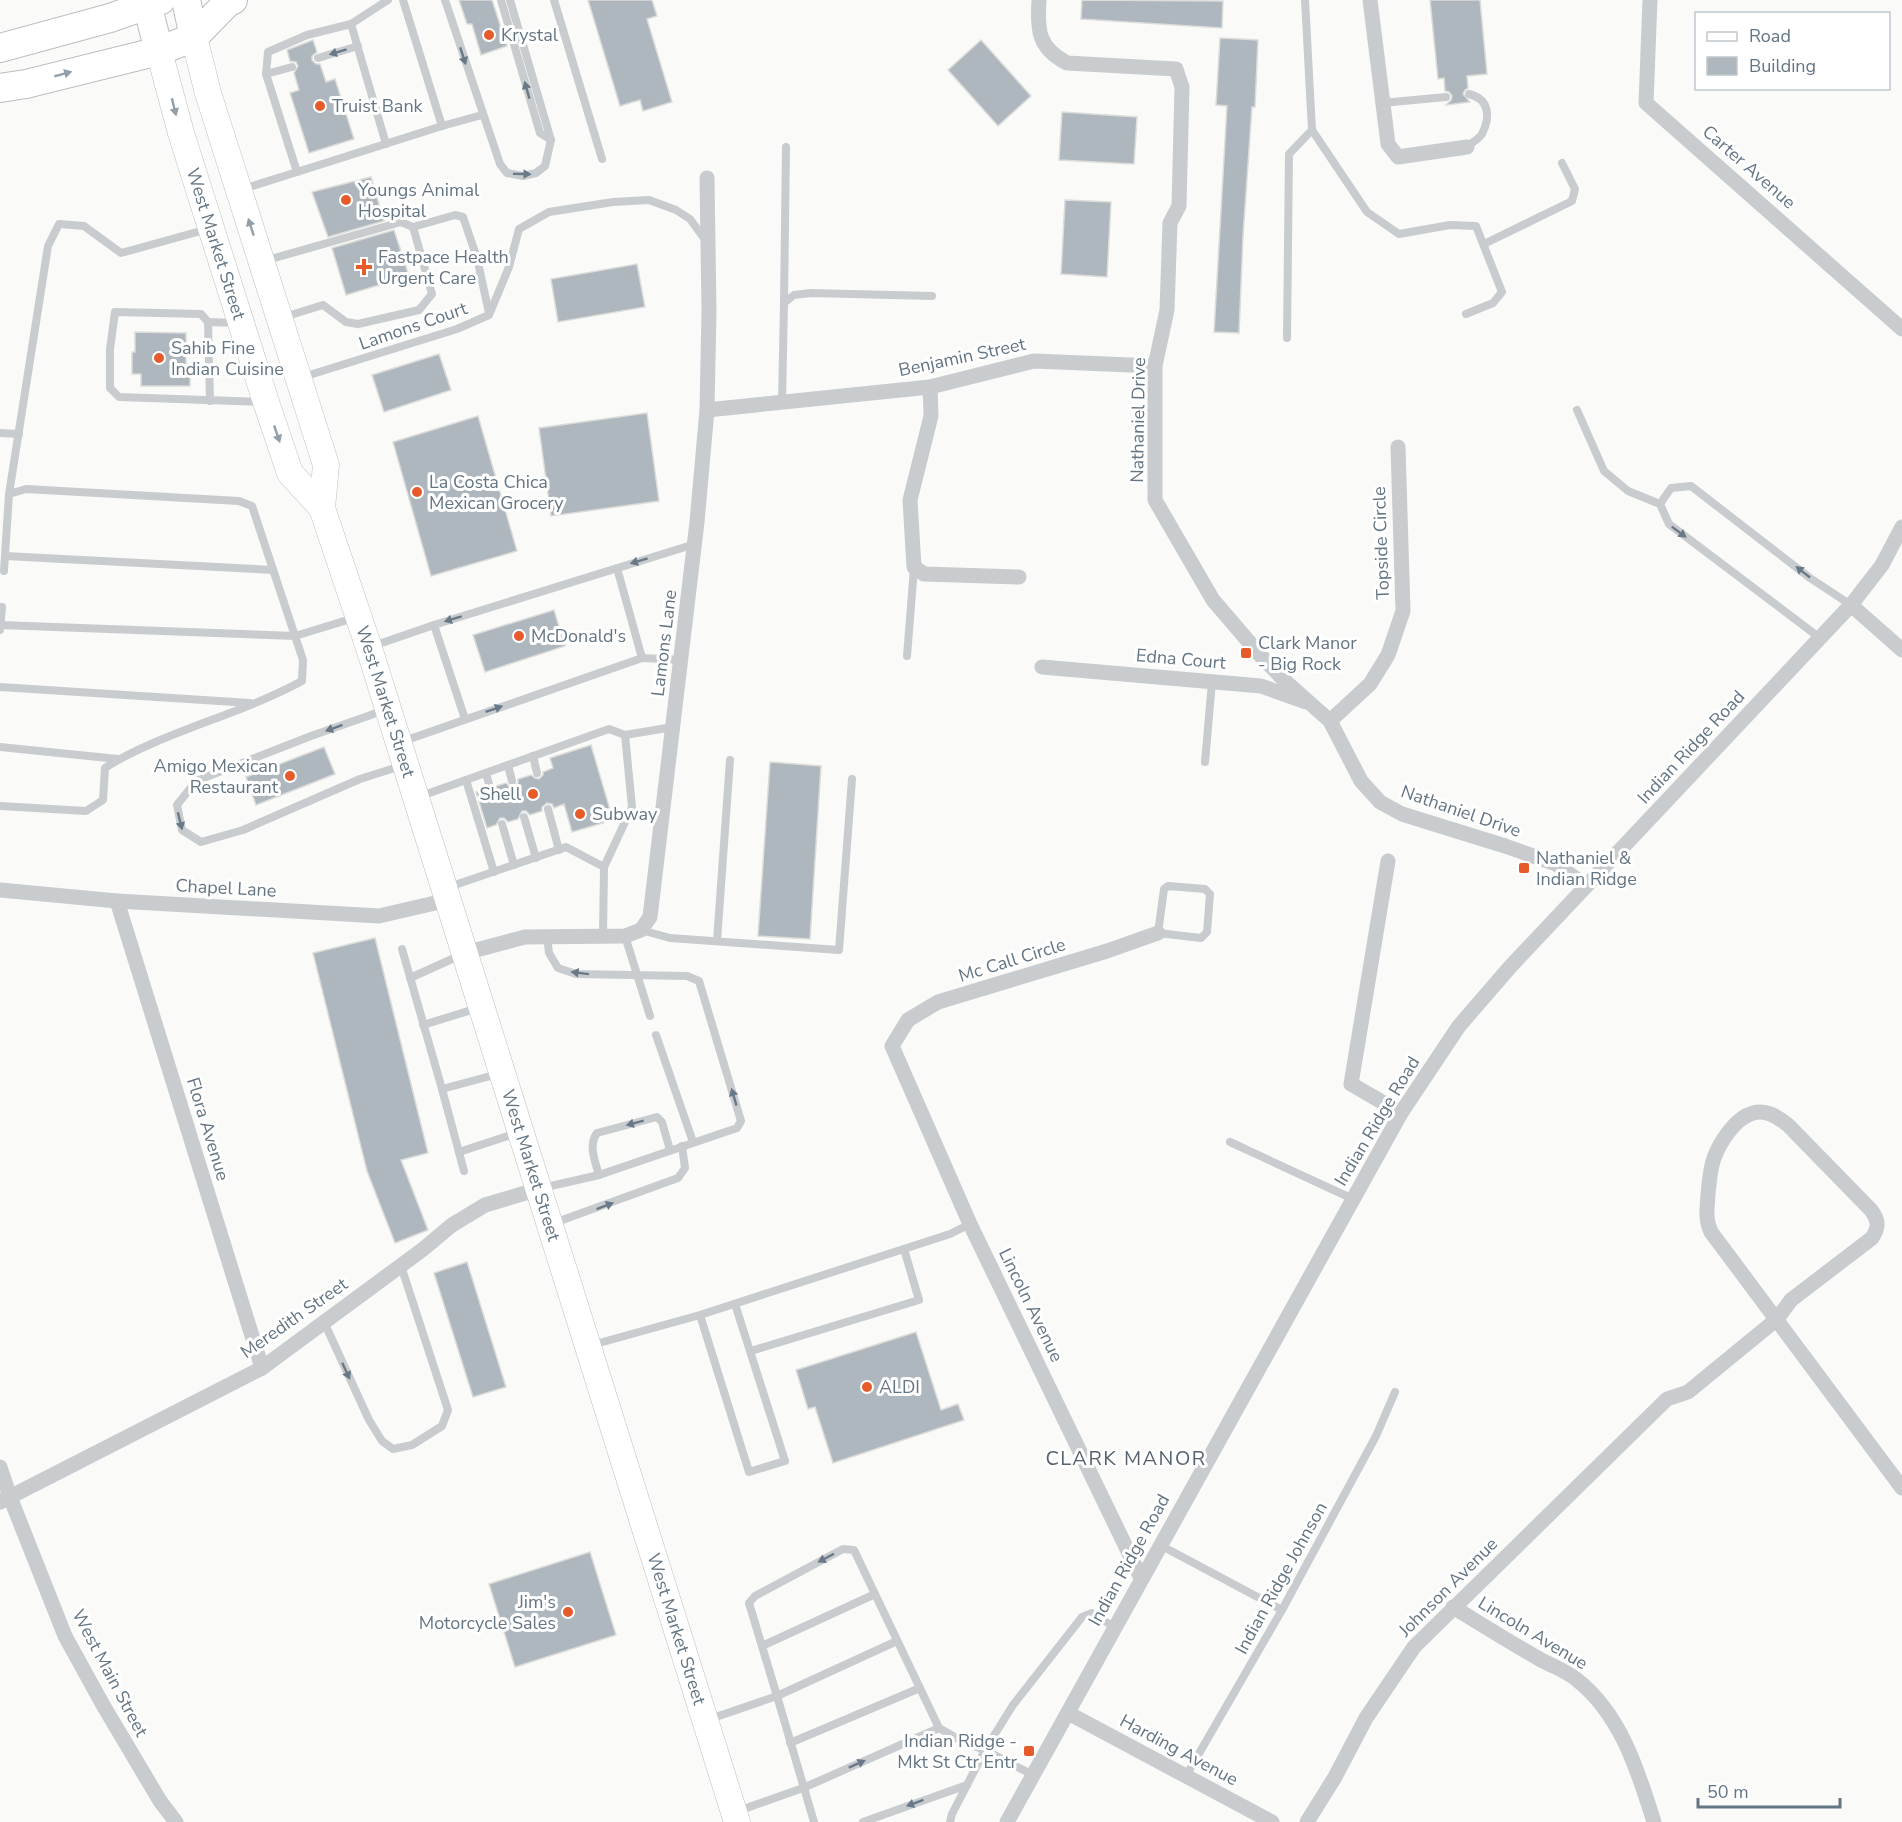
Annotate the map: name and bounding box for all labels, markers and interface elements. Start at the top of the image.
legend [1695,12,1890,90]
place label: Krystal [501,23,559,47]
text: Road [1749,24,1791,48]
marker: Krystal [482,28,496,42]
one-way arrow [459,47,469,65]
one-way arrow [329,48,347,57]
text: Building [1749,54,1816,78]
one-way arrow [53,69,72,79]
one-way arrow [522,81,531,99]
place label: Truist Bank [332,94,424,118]
one-way arrow [170,98,180,117]
marker: Truist Bank [313,99,327,113]
street label: Carter Avenue [1697,120,1801,214]
street label: West Market Street [181,165,251,323]
one-way arrow [513,169,532,179]
place label: Youngs Animal Hospital [357,178,480,223]
marker: Youngs Animal Hospital [339,193,353,207]
one-way arrow [245,218,255,236]
place label: Fastpace Health Urgent Care [378,245,509,290]
marker: Fastpace Health Urgent Care [355,258,373,276]
street label: Lamons Court [356,296,471,356]
street label: Benjamin Street [896,332,1028,382]
place label: Sahib Fine Indian Cuisine [171,336,284,381]
marker: Sahib Fine Indian Cuisine [152,351,166,365]
street label: Nathaniel Drive [1125,357,1151,483]
one-way arrow [272,425,282,443]
place label: La Costa Chica Mexican Grocery [429,470,564,515]
marker: La Costa Chica Mexican Grocery [410,485,424,499]
street label: Topside Circle [1367,486,1395,600]
one-way arrow [1671,525,1687,538]
one-way arrow [630,557,648,566]
one-way arrow [1795,566,1811,579]
street label: Lamons Lane [646,588,682,698]
one-way arrow [444,615,462,625]
street label: West Market Street [350,622,421,781]
place label: McDonald's [531,624,626,648]
marker: McDonald's [512,629,526,643]
place label: Clark Manor - Big Rock [1258,631,1357,676]
street label: Edna Court [1135,643,1228,675]
marker: Clark Manor - Big Rock [1239,646,1253,660]
street label: Indian Ridge Road [1632,685,1750,809]
one-way arrow [486,704,504,713]
one-way arrow [325,723,343,733]
place label: Amigo Mexican Restaurant [154,754,279,799]
marker: Amigo Mexican Restaurant [283,769,297,783]
street label: Nathaniel Drive [1398,779,1524,843]
place label: Shell [479,782,522,806]
marker: Shell [526,787,540,801]
place label: Subway [592,802,658,826]
marker: Subway [573,807,587,821]
one-way arrow [176,812,186,830]
place label: Nathaniel & Indian Ridge [1536,846,1637,891]
marker: Nathaniel & Indian Ridge [1517,861,1531,875]
street label: Chapel Lane [175,873,277,903]
street label: Mc Call Circle [956,932,1068,988]
one-way arrow [570,968,589,978]
street label: Indian Ridge Road [1329,1052,1425,1190]
street label: Flora Avenue [181,1074,235,1184]
street label: West Market Street [496,1086,566,1245]
one-way arrow [729,1088,738,1106]
one-way arrow [626,1119,644,1128]
one-way arrow [596,1200,614,1210]
street label: Lincoln Avenue [993,1244,1069,1366]
street label: Meredith Street [236,1272,353,1364]
one-way arrow [341,1362,351,1380]
place label: ALDI [879,1375,920,1399]
marker: ALDI [860,1380,874,1394]
district label: CLARK MANOR [1045,1445,1207,1472]
street label: Indian Ridge Road [1083,1490,1175,1630]
street label: Indian Ridge Johnson [1229,1498,1333,1658]
street label: Johnson Avenue [1392,1532,1503,1643]
street label: West Market Street [641,1550,712,1708]
one-way arrow [817,1553,834,1563]
place label: Jim's Motorcycle Sales [419,1590,556,1635]
street label: Lincoln Avenue [1474,1591,1592,1675]
street label: West Main Street [66,1605,154,1741]
marker: Jim's Motorcycle Sales [561,1605,575,1619]
street label: Harding Avenue [1116,1709,1242,1791]
place label: Indian Ridge - Mkt St Ctr Entr [897,1729,1018,1774]
marker: Indian Ridge - Mkt St Ctr Entr [1022,1744,1036,1758]
one-way arrow [848,1759,866,1769]
scale bar [1698,1771,1840,1809]
text: 50 m [1707,1780,1749,1804]
one-way arrow [906,1799,924,1809]

